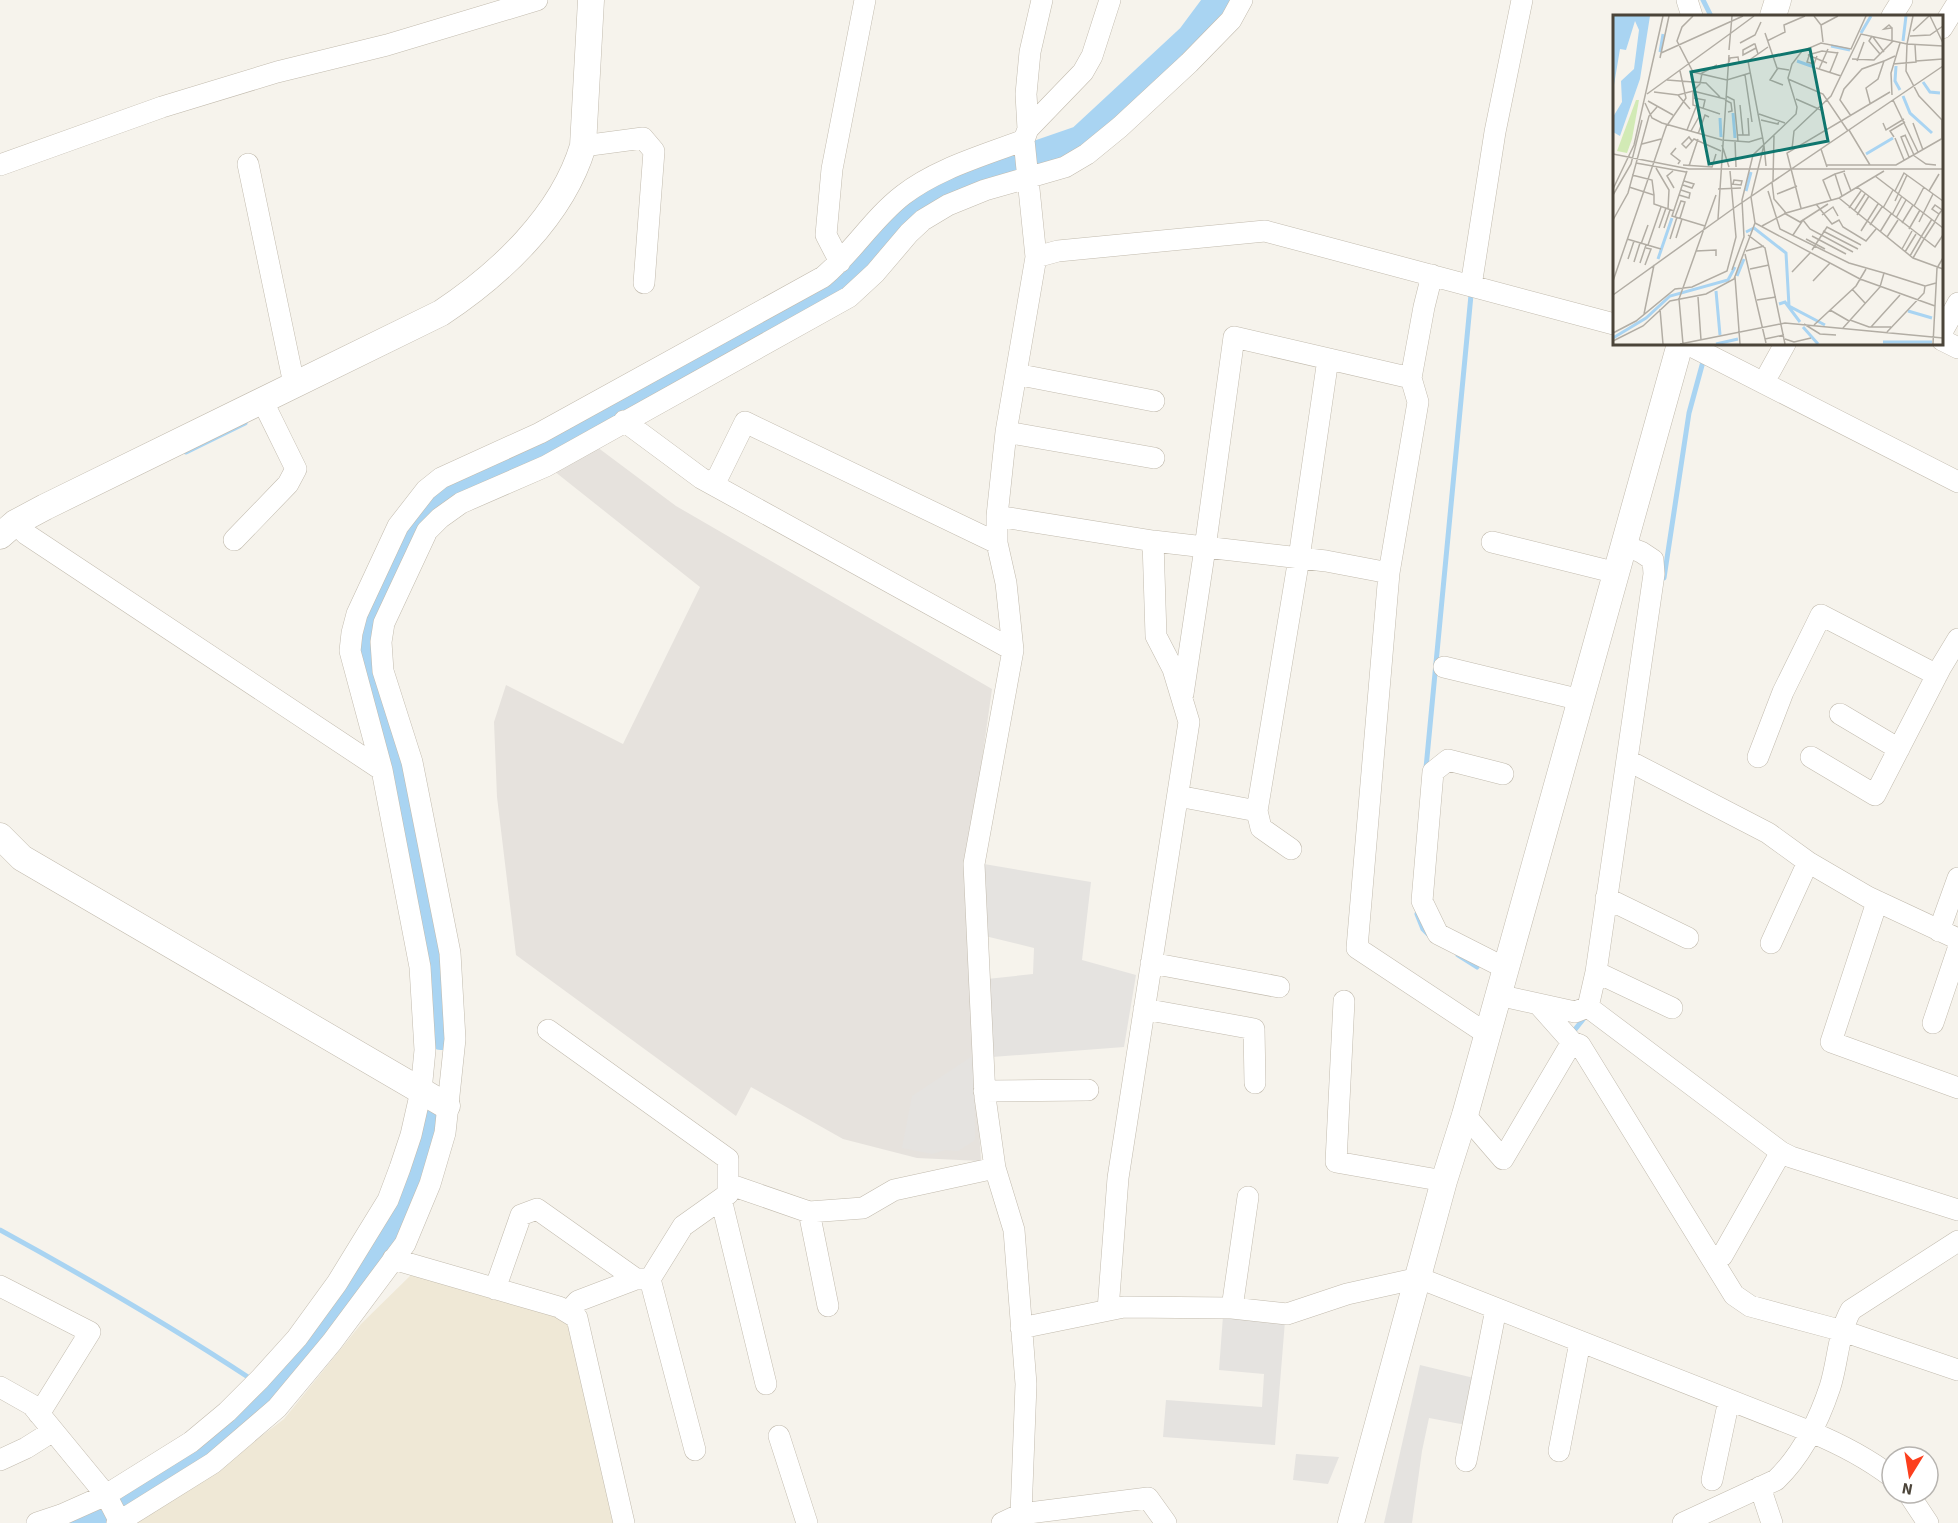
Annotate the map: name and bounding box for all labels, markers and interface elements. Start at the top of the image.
inset map [1613,15,1943,345]
north arrow [1880,1445,1940,1505]
text: N [1900,1477,1915,1501]

